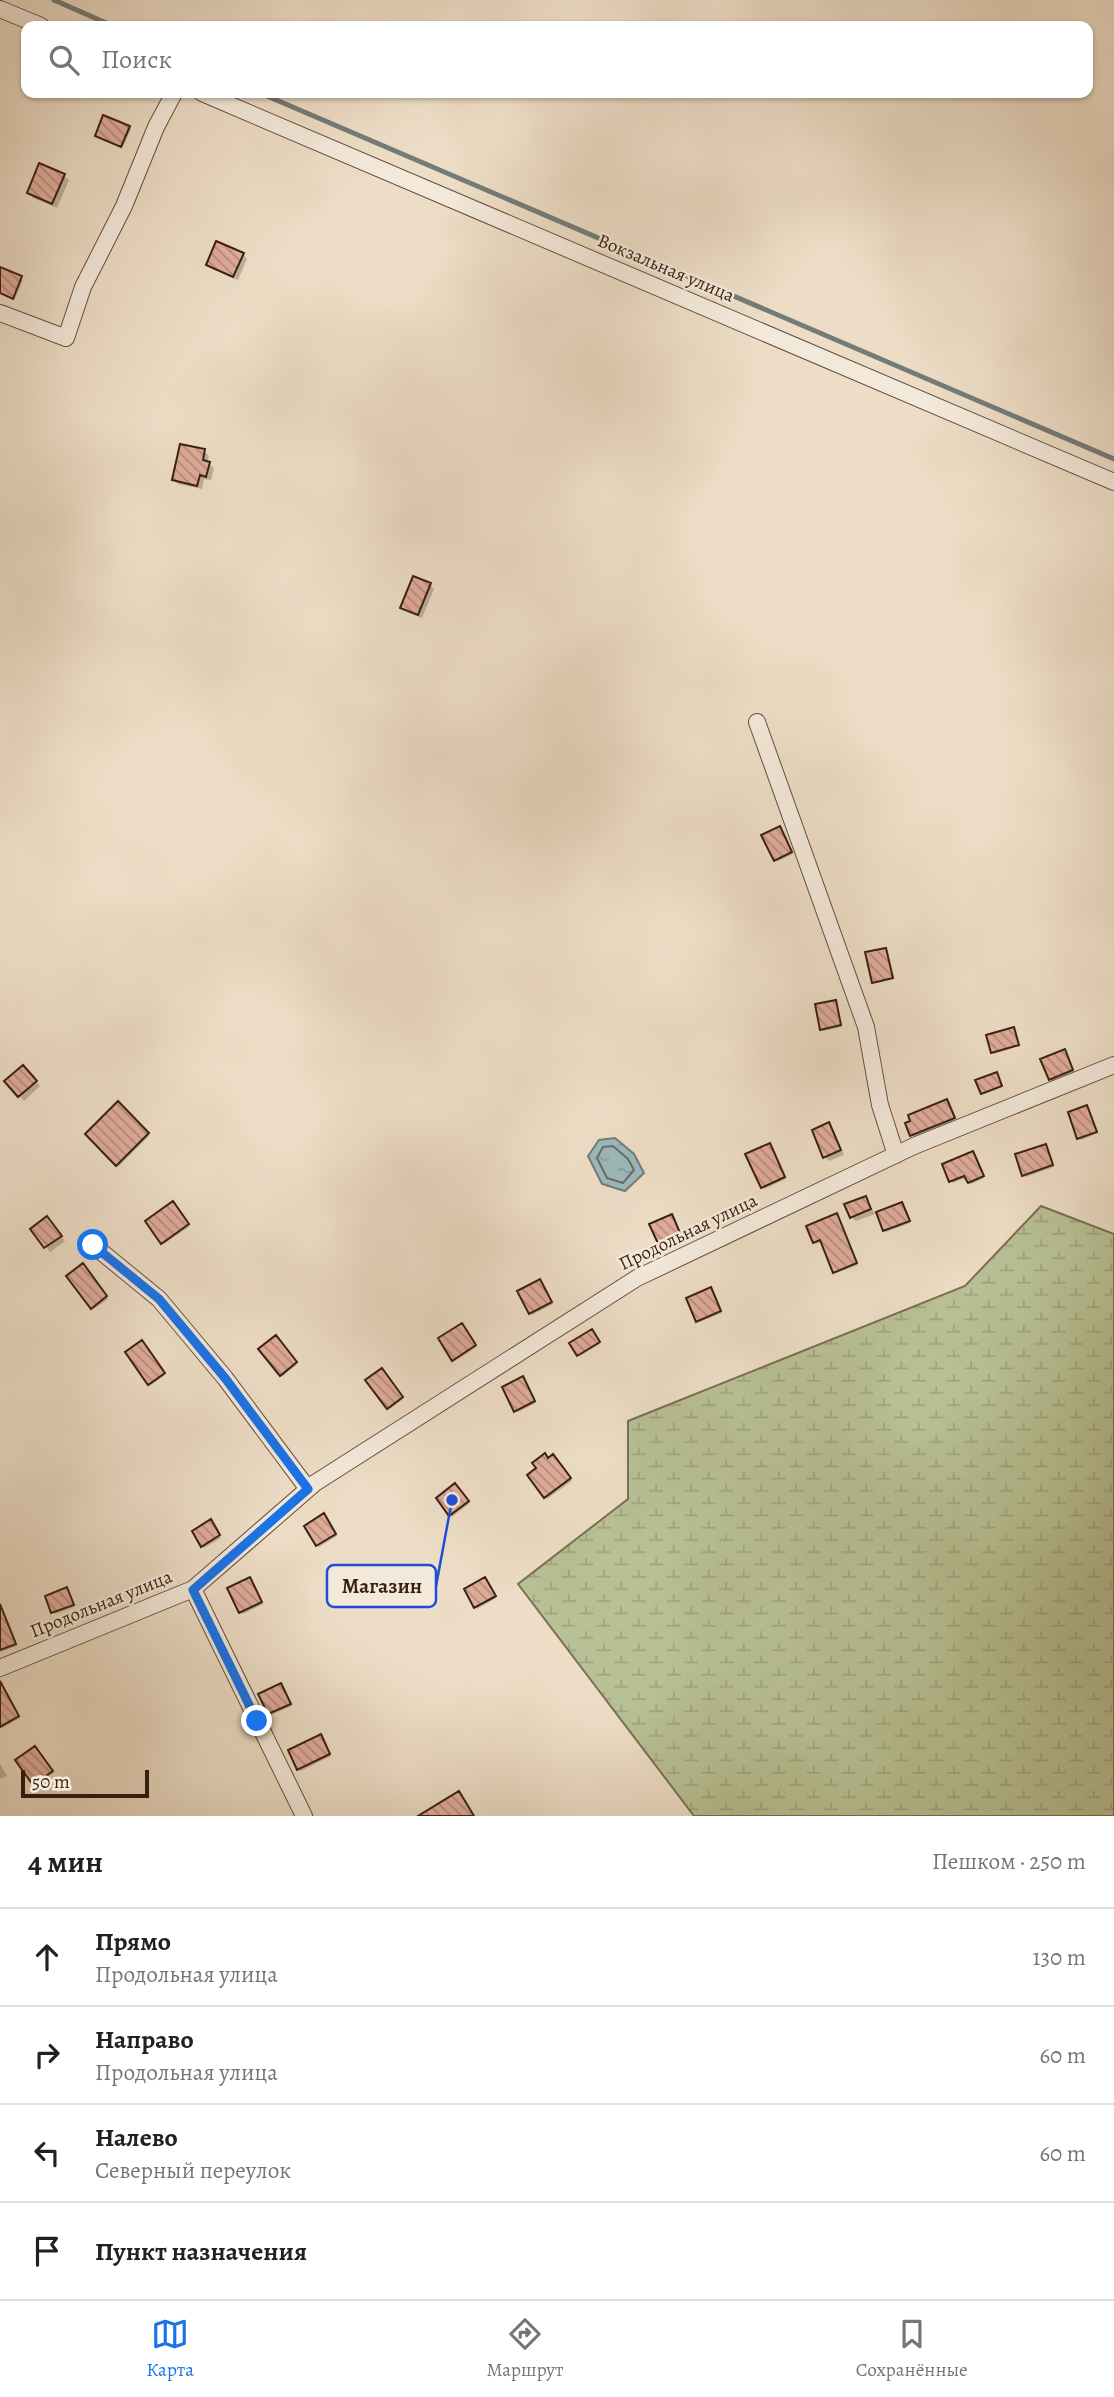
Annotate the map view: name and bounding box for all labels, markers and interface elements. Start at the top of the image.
search box [21,21,1093,98]
icon: search [45,41,83,79]
text: Поиск [101,42,172,77]
street label: Вокзальная улица [593,227,739,309]
street label: Продольная улица [614,1187,762,1277]
route start [77,1229,108,1260]
street label: Продольная улица [26,1564,176,1644]
callout: Магазин [327,1565,436,1607]
text: Магазин [342,1572,422,1600]
route end [241,1705,272,1736]
scale bar [21,1767,149,1799]
text: 50 m [32,1769,70,1795]
text: 4 мин [28,1842,103,1882]
text: Пешком · 250 m [932,1846,1086,1877]
text: Прямо [95,1924,171,1959]
icon: ahead [28,1938,66,1976]
text: 130 m [1033,1942,1086,1973]
text: Продольная улица [95,1959,278,1990]
text: Направо [95,2022,194,2057]
icon: right [28,2036,66,2074]
text: 60 m [1039,2040,1086,2071]
text: Продольная улица [95,2057,278,2088]
text: Налево [95,2120,178,2155]
icon: left [28,2134,66,2172]
text: 60 m [1039,2138,1086,2169]
text: Северный переулок [95,2155,291,2186]
icon: arrive [28,2232,66,2270]
text: Пункт назначения [95,2234,307,2269]
tab: Карта [146,2315,194,2383]
tab: Маршрут [486,2315,563,2383]
tab: Сохранённые [856,2315,968,2383]

